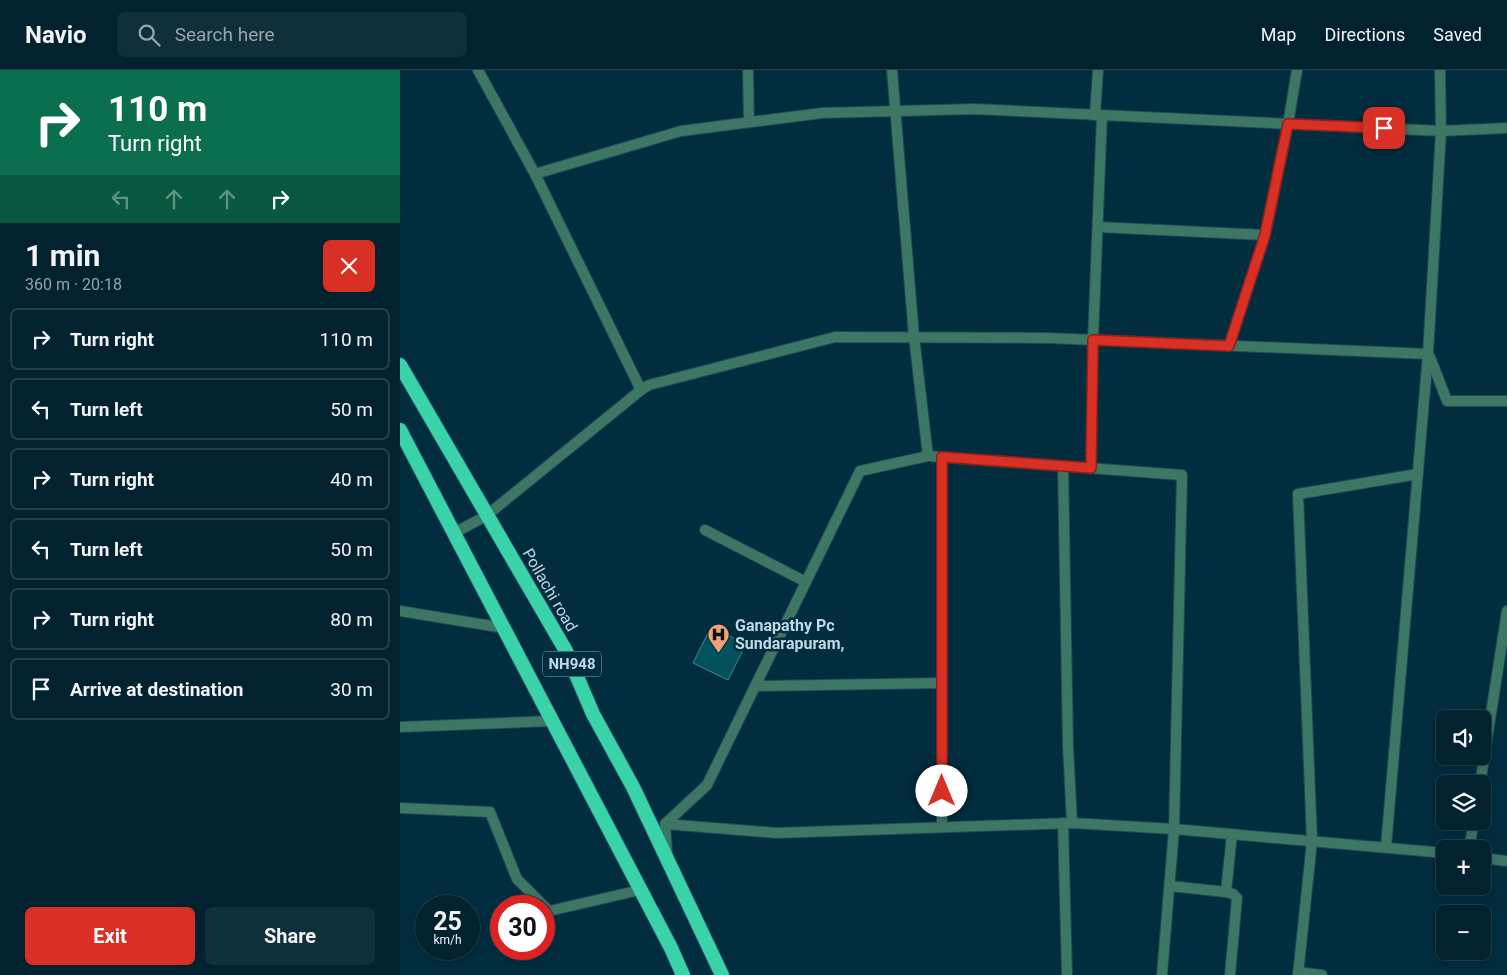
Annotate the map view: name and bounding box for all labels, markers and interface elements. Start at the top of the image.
search box [117,12,467,57]
text: Navio [25,21,87,49]
icon: search [135,21,163,49]
text: Search here [175,23,275,46]
text: Map [1261,24,1296,45]
text: Directions [1324,24,1405,45]
text: Saved [1433,24,1482,45]
text: 110 m [108,89,207,130]
icon: right [25,90,90,155]
pin [1363,107,1405,149]
icon: arrive [1370,114,1398,142]
text: Turn right [108,131,202,156]
icon: left [107,185,135,213]
icon: ahead [160,185,188,213]
icon: ahead [213,185,241,213]
icon: right [266,185,294,213]
text: 1 min [25,238,100,273]
button: close [323,240,375,292]
text: 360 m · 20:18 [25,275,122,294]
icon: right [27,325,55,353]
text: Turn right [70,328,154,351]
text: 110 m [320,328,373,351]
icon: left [27,395,55,423]
text: Turn left [70,398,143,421]
text: 50 m [330,398,373,421]
icon: right [27,465,55,493]
text: Turn right [70,468,154,491]
text: 40 m [330,468,373,491]
icon: left [27,535,55,563]
text: Turn left [70,538,143,561]
text: 50 m [330,538,373,561]
street label: Pollachi road [519,545,581,635]
icon: right [27,605,55,633]
text: Turn right [70,608,154,631]
text: 80 m [330,608,373,631]
place label: Ganapathy Pc Sundarapuram, [735,616,844,653]
hospital icon: Ganapathy Pc Sundarapuram, [707,622,731,653]
road number: NH948 [543,652,601,676]
icon: arrive [27,675,55,703]
text: Arrive at destination [70,678,243,701]
text: 30 m [330,678,373,701]
map controls [1436,710,1491,960]
button: sound [1436,710,1491,765]
position arrow [915,764,967,816]
button: layers [1436,775,1491,830]
button: + [1436,840,1491,895]
speed limit sign: 30 [490,895,555,960]
button: − [1436,905,1491,960]
button: Exit [25,907,195,965]
button: Share [205,907,375,965]
text: 25 [433,907,462,936]
text: km/h [433,933,462,947]

